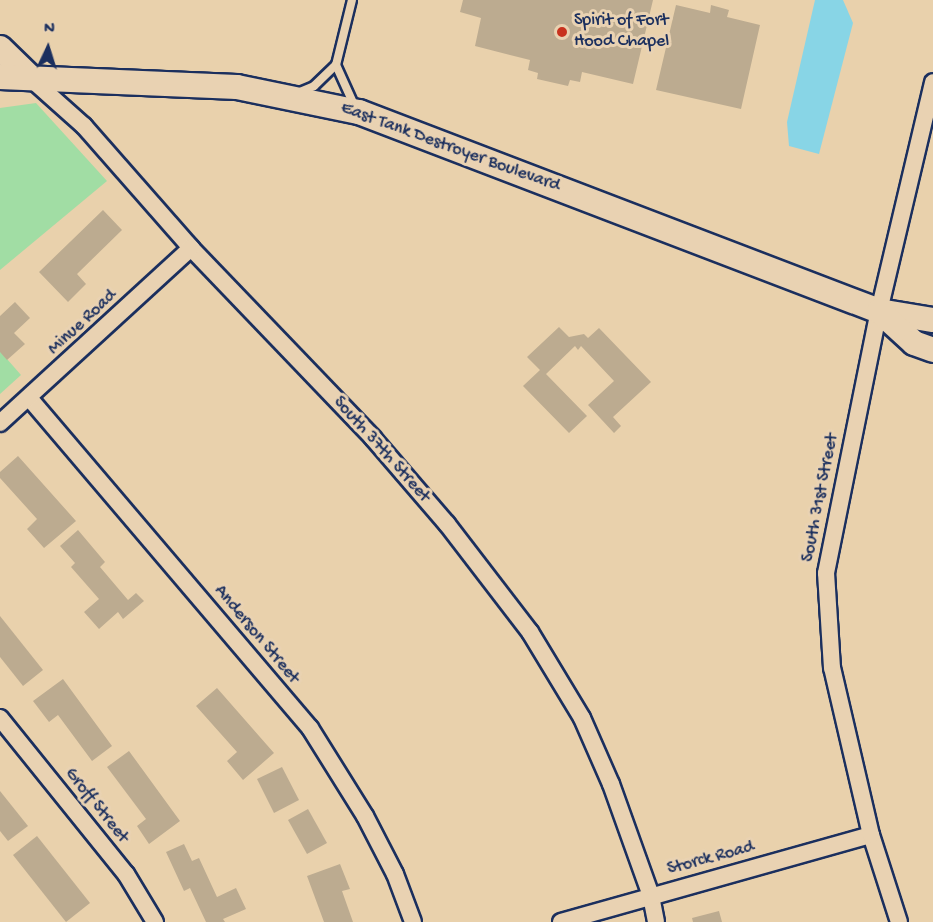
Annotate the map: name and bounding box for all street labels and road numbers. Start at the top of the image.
street label: East Tank Destroyer Boulevard [337,98,563,198]
street label: Minue Road [44,286,122,360]
street label: South 37th Street [328,392,434,508]
street label: South 31st Street [798,432,844,564]
street label: Anderson Street [208,581,304,689]
street label: Groff Street [59,764,133,848]
street label: Storck Road [665,837,757,881]

